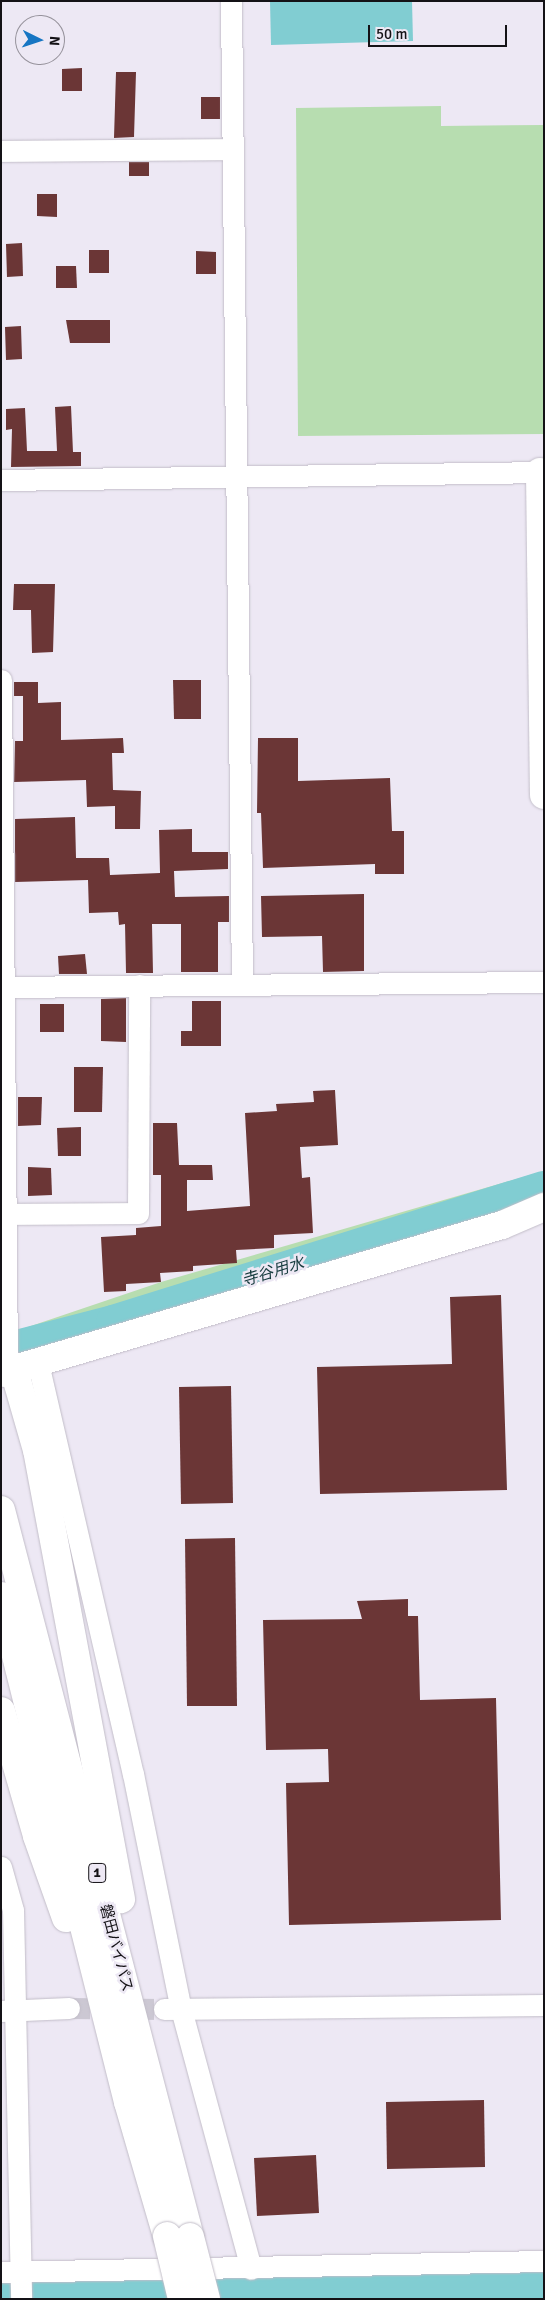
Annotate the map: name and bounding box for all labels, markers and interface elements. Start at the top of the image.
north arrow [15,15,65,65]
scale bar [370,15,509,47]
text: 50 m [376,25,407,43]
text: N [46,36,63,46]
water label: 寺谷用水 [240,1253,306,1291]
road number: 1 [87,1862,107,1885]
street label: 磐田バイパス [96,1902,136,1994]

